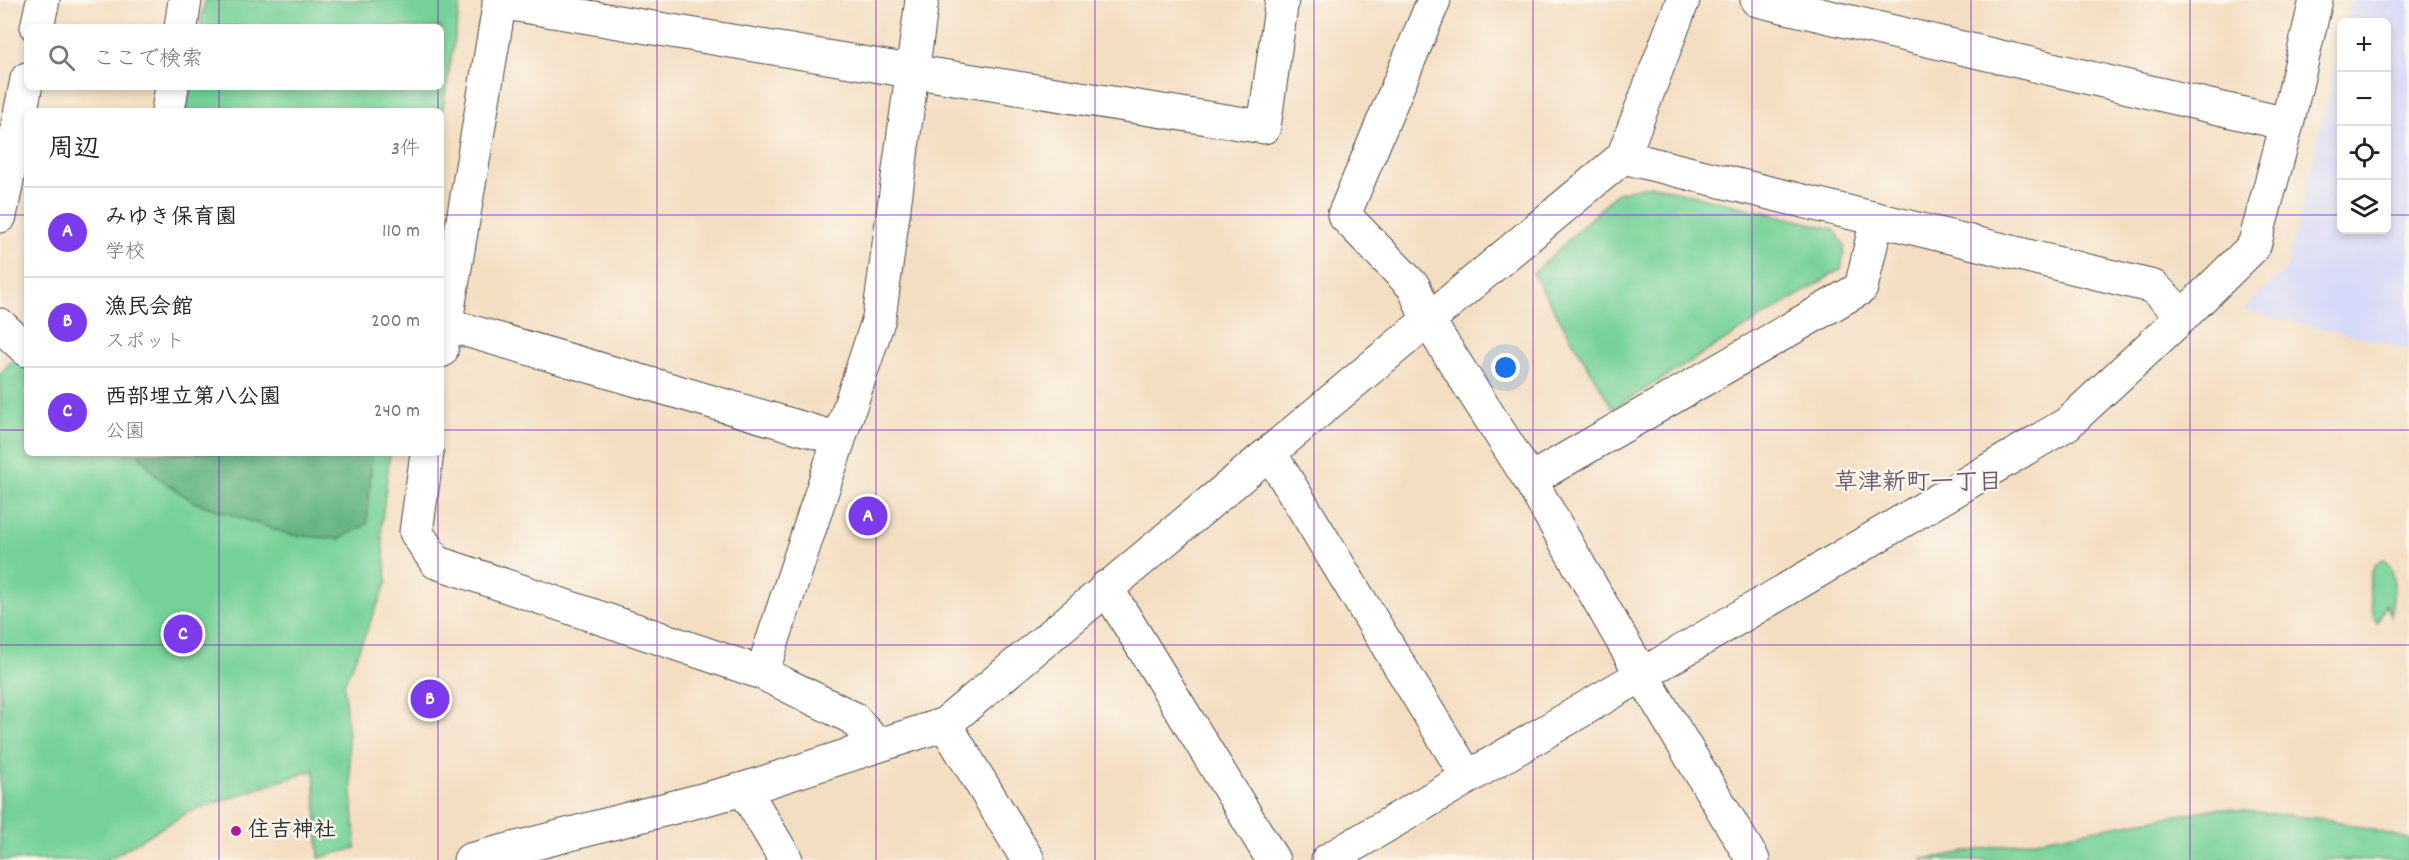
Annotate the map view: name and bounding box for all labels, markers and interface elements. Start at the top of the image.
map controls [2337,18,2391,234]
button: + [2337,18,2391,72]
search box [24,24,444,90]
icon: search [45,41,78,74]
text: ここで検索 [93,45,203,76]
button: − [2337,72,2391,126]
button: locate [2337,126,2391,180]
text: 周辺 [48,132,100,169]
text: 3件 [391,136,420,164]
button: layers [2337,180,2391,234]
text: みゆき保育園 [105,203,237,234]
text: A [62,218,73,246]
text: 110 m [382,218,420,246]
text: 学校 [105,239,145,267]
text: 漁民会館 [105,293,193,324]
text: B [63,308,72,336]
text: 200 m [371,308,420,336]
text: スポット [105,329,185,357]
your location [1491,353,1520,382]
text: 西部埋立第八公園 [105,383,281,414]
text: C [63,398,72,426]
text: 240 m [374,398,420,426]
text: 公園 [105,419,145,447]
district label: 草津新町一丁目 [1834,467,2002,501]
pin: A [848,494,888,538]
pin: C [164,612,202,656]
pin: B [410,676,450,722]
place label: 住吉神社 [248,816,336,847]
marker: 住吉神社 [229,824,243,838]

